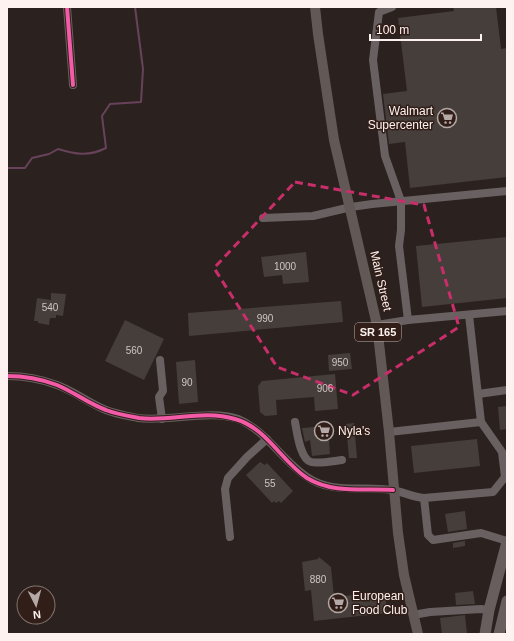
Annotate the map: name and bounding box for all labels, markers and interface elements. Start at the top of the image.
scale bar [370,16,481,42]
text: 100 m [376,23,409,37]
place label: Walmart Supercenter [368,104,434,132]
supermarket icon: Walmart Supercenter [436,107,458,129]
street label: Main Street [367,250,395,313]
house number: 1000 [274,261,297,272]
house number: 540 [42,302,59,313]
house number: 990 [257,313,274,324]
road number: SR 165 [355,323,401,341]
house number: 560 [126,345,143,356]
house number: 950 [332,357,349,368]
house number: 90 [181,377,193,388]
house number: 906 [317,383,334,394]
supermarket icon: Nyla's [313,420,335,442]
place label: Nyla's [338,424,370,438]
house number: 55 [264,478,276,489]
house number: 880 [310,574,327,585]
north arrow [16,585,56,625]
place label: European Food Club [352,589,408,617]
supermarket icon: European Food Club [327,592,349,614]
text: N [32,609,42,621]

